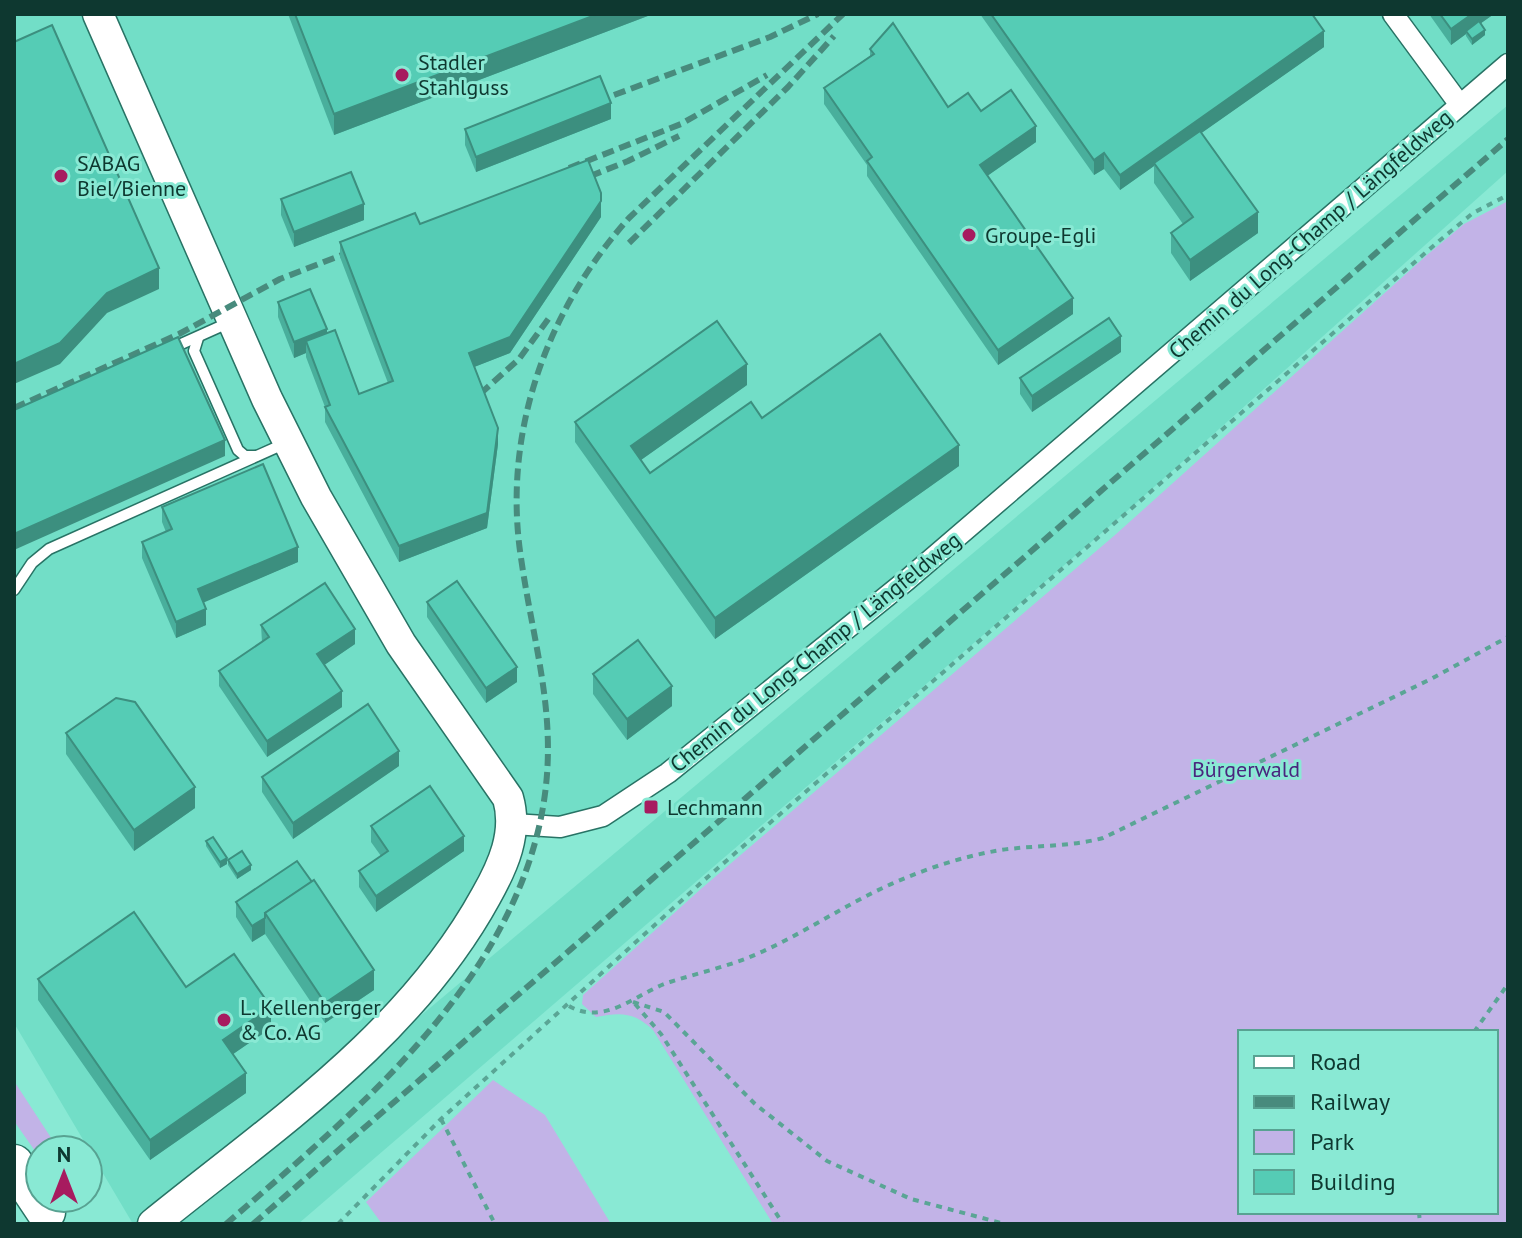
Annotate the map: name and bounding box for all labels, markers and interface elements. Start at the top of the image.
place label: Stadler Stahlguss [418,48,509,101]
marker: Stadler Stahlguss [393,66,411,84]
street label: Chemin du Long-Champ / Längfeldweg [1163,103,1457,365]
place label: SABAG Biel/Bienne [77,149,186,202]
marker: SABAG Biel/Bienne [52,167,70,185]
place label: Groupe-Egli [985,221,1097,249]
marker: Groupe-Egli [960,226,978,244]
street label: Chemin du Long-Champ / Längfeldweg [664,526,966,778]
park label: Bürgerwald [1192,755,1300,783]
place label: Lechmann [667,793,763,821]
marker: Lechmann [642,798,660,816]
place label: L. Kellenberger & Co. AG [240,993,381,1046]
marker: L. Kellenberger & Co. AG [215,1011,233,1029]
legend [1238,1030,1498,1214]
text: Road [1310,1046,1361,1077]
text: Railway [1310,1086,1390,1117]
text: Park [1310,1126,1355,1157]
north arrow [24,1134,104,1214]
text: N [57,1140,71,1168]
text: Building [1310,1166,1396,1197]

